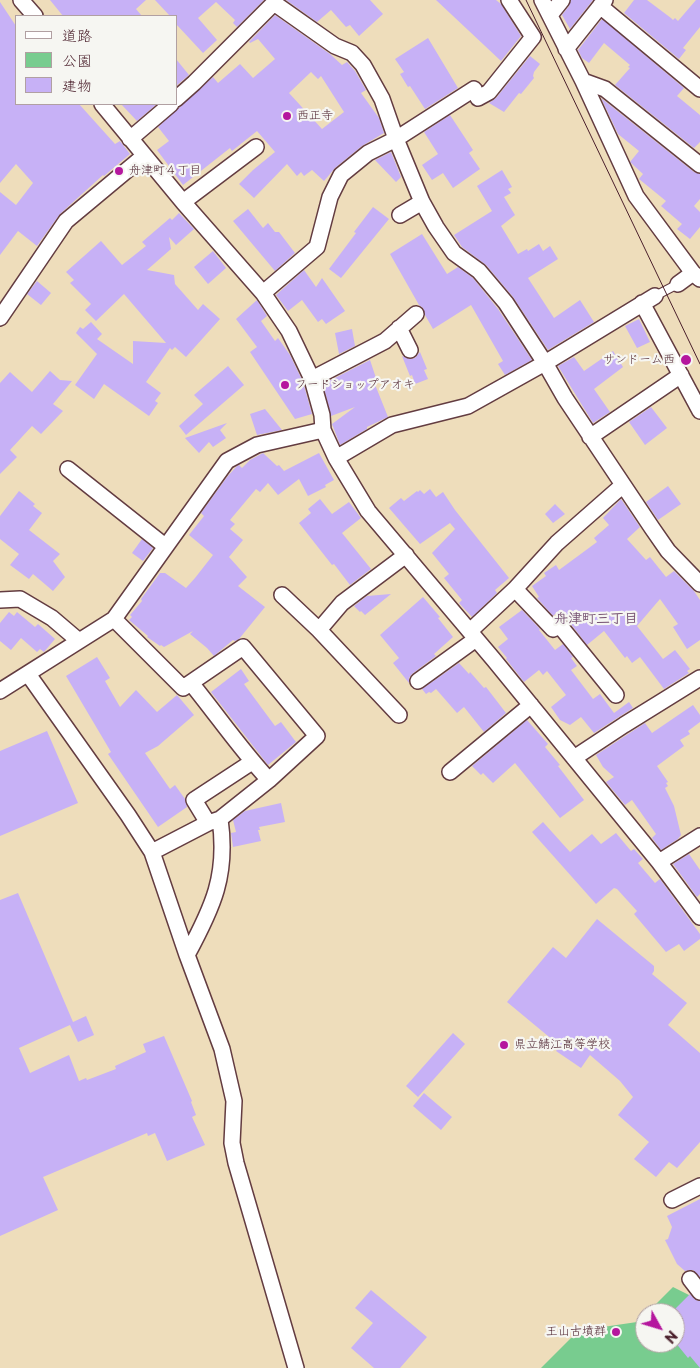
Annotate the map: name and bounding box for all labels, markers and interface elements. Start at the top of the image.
legend [15,15,178,105]
text: 道路 [62,23,92,46]
text: 公園 [62,48,92,71]
text: 建物 [62,73,92,96]
place label: 西正寺 [297,109,333,123]
marker: 西正寺 [281,110,293,122]
place label: 舟津町４丁目 [129,164,201,178]
marker: 舟津町４丁目 [113,165,125,177]
place label: サンドーム西 [603,353,675,367]
marker: サンドーム西 [679,353,693,367]
place label: フードショップアオキ [295,378,415,392]
marker: フードショップアオキ [279,379,291,391]
district label: 舟津町三丁目 [554,611,638,627]
place label: 県立鯖江高等学校 [514,1038,610,1052]
marker: 県立鯖江高等学校 [498,1039,510,1051]
north arrow [635,1303,685,1353]
place label: 王山古墳群 [546,1325,606,1339]
marker: 王山古墳群 [610,1326,622,1338]
text: N [660,1326,683,1348]

